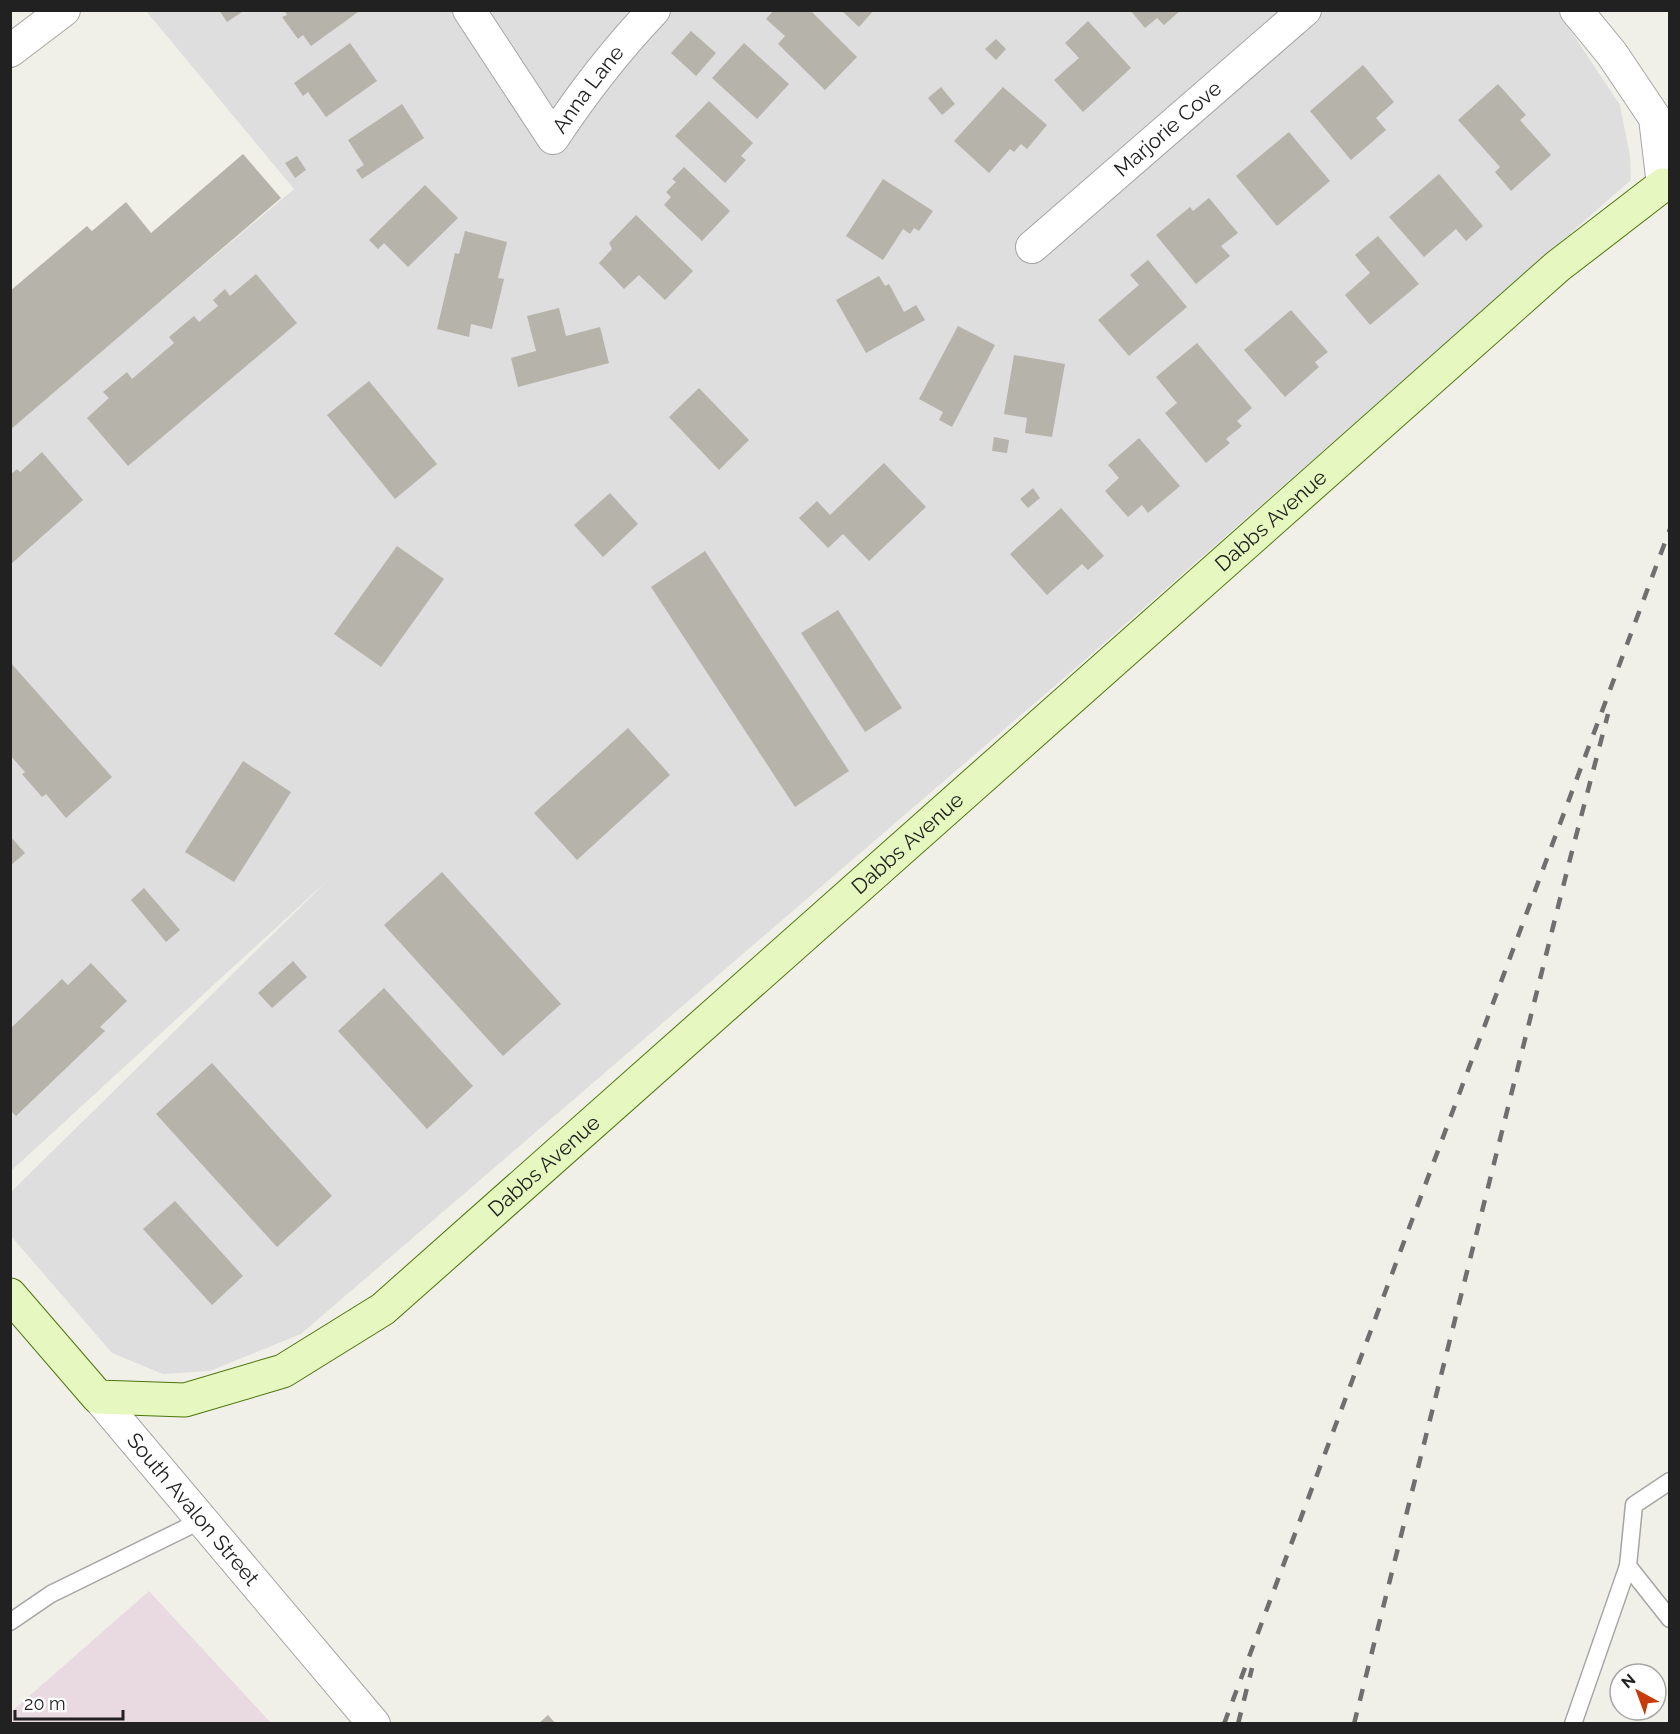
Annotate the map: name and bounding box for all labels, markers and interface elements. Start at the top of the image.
street label: Anna Lane [547,40,629,138]
street label: Marjorie Cove [1109,75,1226,182]
street label: Dabbs Avenue [1210,464,1332,577]
street label: Dabbs Avenue [846,787,968,899]
street label: Dabbs Avenue [483,1110,605,1222]
street label: South Avalon Street [122,1428,265,1590]
north arrow [1608,1662,1668,1722]
text: N [1618,1670,1639,1692]
scale bar [15,1683,123,1721]
text: 20 m [24,1693,66,1714]

